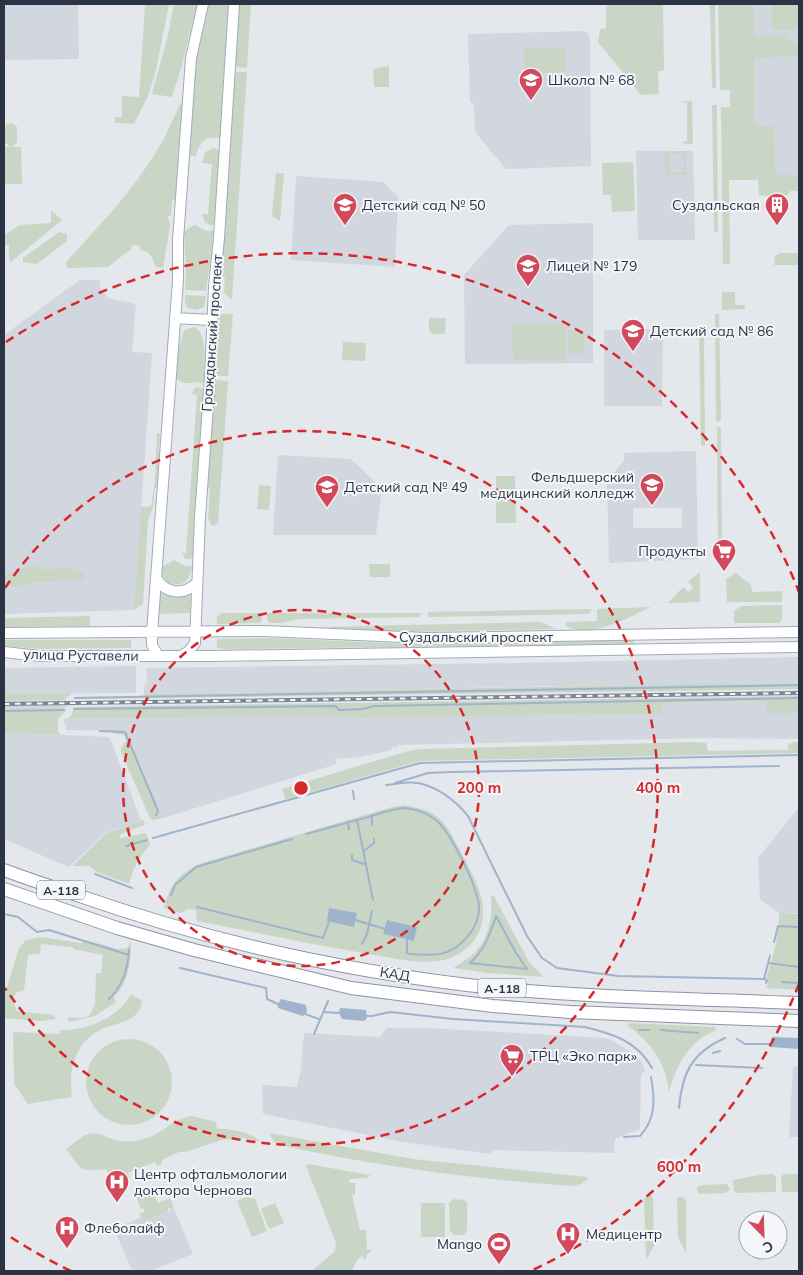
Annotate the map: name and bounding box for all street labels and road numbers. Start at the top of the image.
street label: Гражданский проспект [198,253,227,412]
street label: Суздальский проспект [399,628,554,646]
street label: улица Руставели [23,645,139,665]
road number: А-118 [37,880,85,900]
street label: КАД [379,963,411,985]
road number: А-118 [478,978,526,998]

